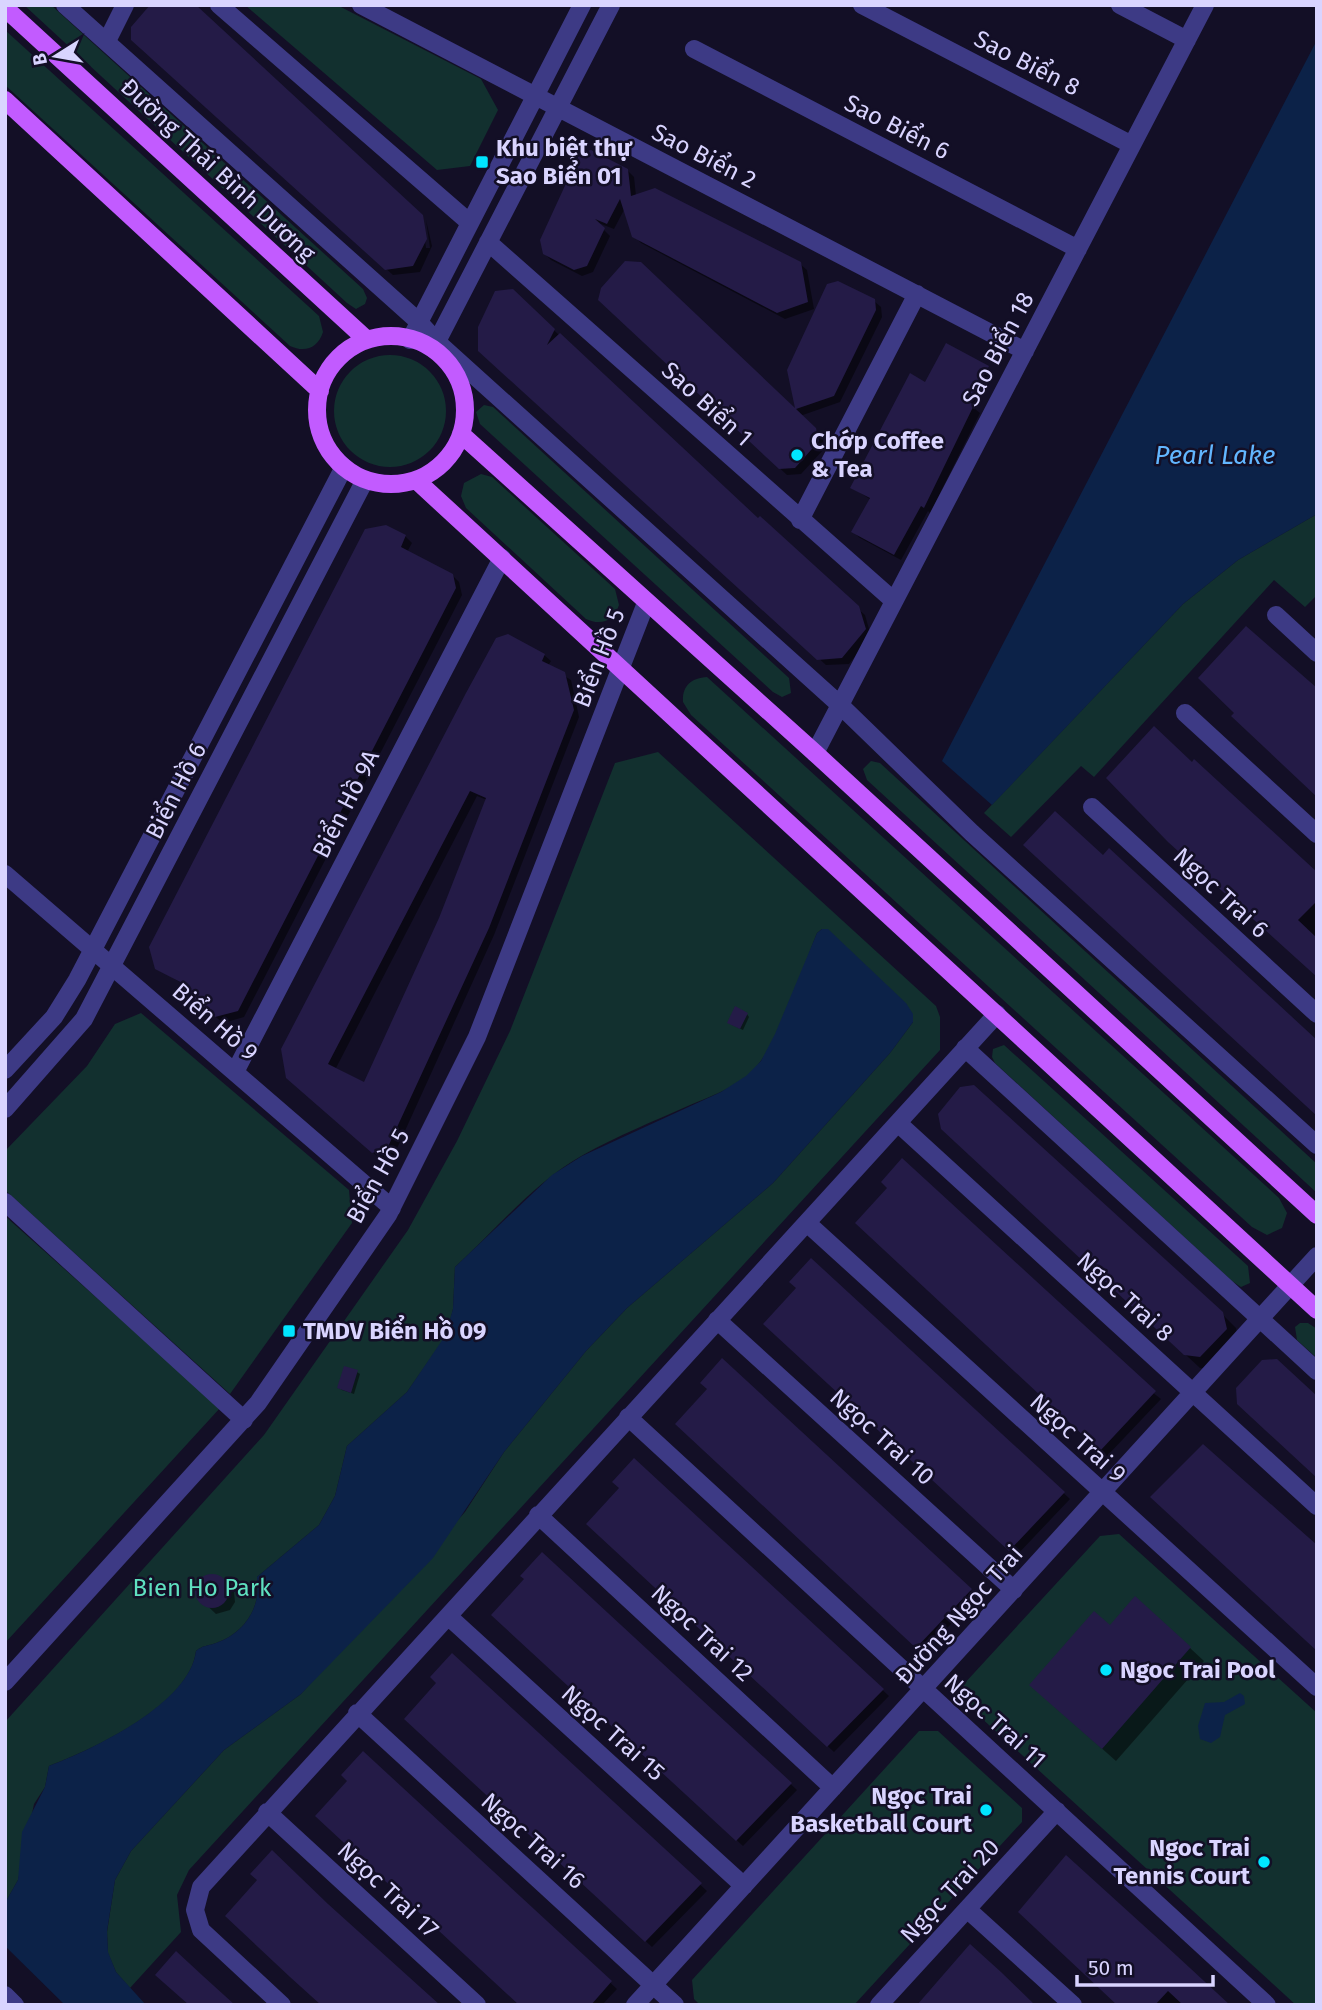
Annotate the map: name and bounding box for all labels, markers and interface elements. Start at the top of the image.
north arrow [21,21,91,91]
street label: Sao Biển 8 [970,24,1085,101]
text: B [27,51,52,67]
street label: Đường Thái Bình Dương [115,73,321,268]
street label: Sao Biển 6 [840,88,955,165]
street label: Sao Biển 2 [647,117,761,194]
place label: Khu biệt thự Sao Biển 01 [496,134,633,190]
marker: Khu biệt thự Sao Biển 01 [474,154,490,170]
street label: Sao Biển 18 [955,287,1040,411]
street label: Sao Biển 1 [656,355,759,452]
place label: Chớp Coffee & Tea [811,427,944,483]
water label: Pearl Lake [1155,440,1275,471]
marker: Chớp Coffee & Tea [789,447,805,463]
street label: Biển Hồ 5 [566,604,631,711]
street label: Biển Hồ 6 [139,738,212,844]
street label: Biển Hồ 9A [306,745,385,863]
street label: Ngọc Trai 6 [1168,842,1274,944]
street label: Biển Hồ 9 [167,977,264,1067]
street label: Biển Hồ 5 [340,1123,415,1228]
street label: Ngọc Trai 8 [1071,1246,1179,1348]
place label: TMDV Biển Hồ 09 [303,1315,487,1345]
marker: TMDV Biển Hồ 09 [281,1323,297,1339]
street label: Ngọc Trai 10 [824,1383,940,1491]
street label: Ngọc Trai 9 [1024,1388,1132,1488]
street label: Đường Ngọc Trai [889,1540,1029,1690]
park label: Bien Ho Park [133,1574,272,1602]
street label: Ngọc Trai 12 [645,1579,759,1687]
place label: Ngoc Trai Pool [1120,1656,1276,1684]
marker: Ngoc Trai Pool [1098,1662,1114,1678]
street label: Ngọc Trai 11 [938,1668,1052,1774]
street label: Ngọc Trai 15 [556,1679,670,1787]
place label: Ngọc Trai Basketball Court [790,1782,973,1838]
street label: Ngọc Trai 16 [475,1787,591,1895]
marker: Ngọc Trai Basketball Court [978,1802,994,1818]
street label: Ngọc Trai 20 [895,1833,1005,1949]
place label: Ngoc Trai Tennis Court [1113,1834,1251,1890]
street label: Ngọc Trai 17 [332,1836,444,1944]
marker: Ngoc Trai Tennis Court [1256,1854,1272,1870]
scale bar [1077,1944,1214,1988]
text: 50 m [1088,1955,1134,1981]

